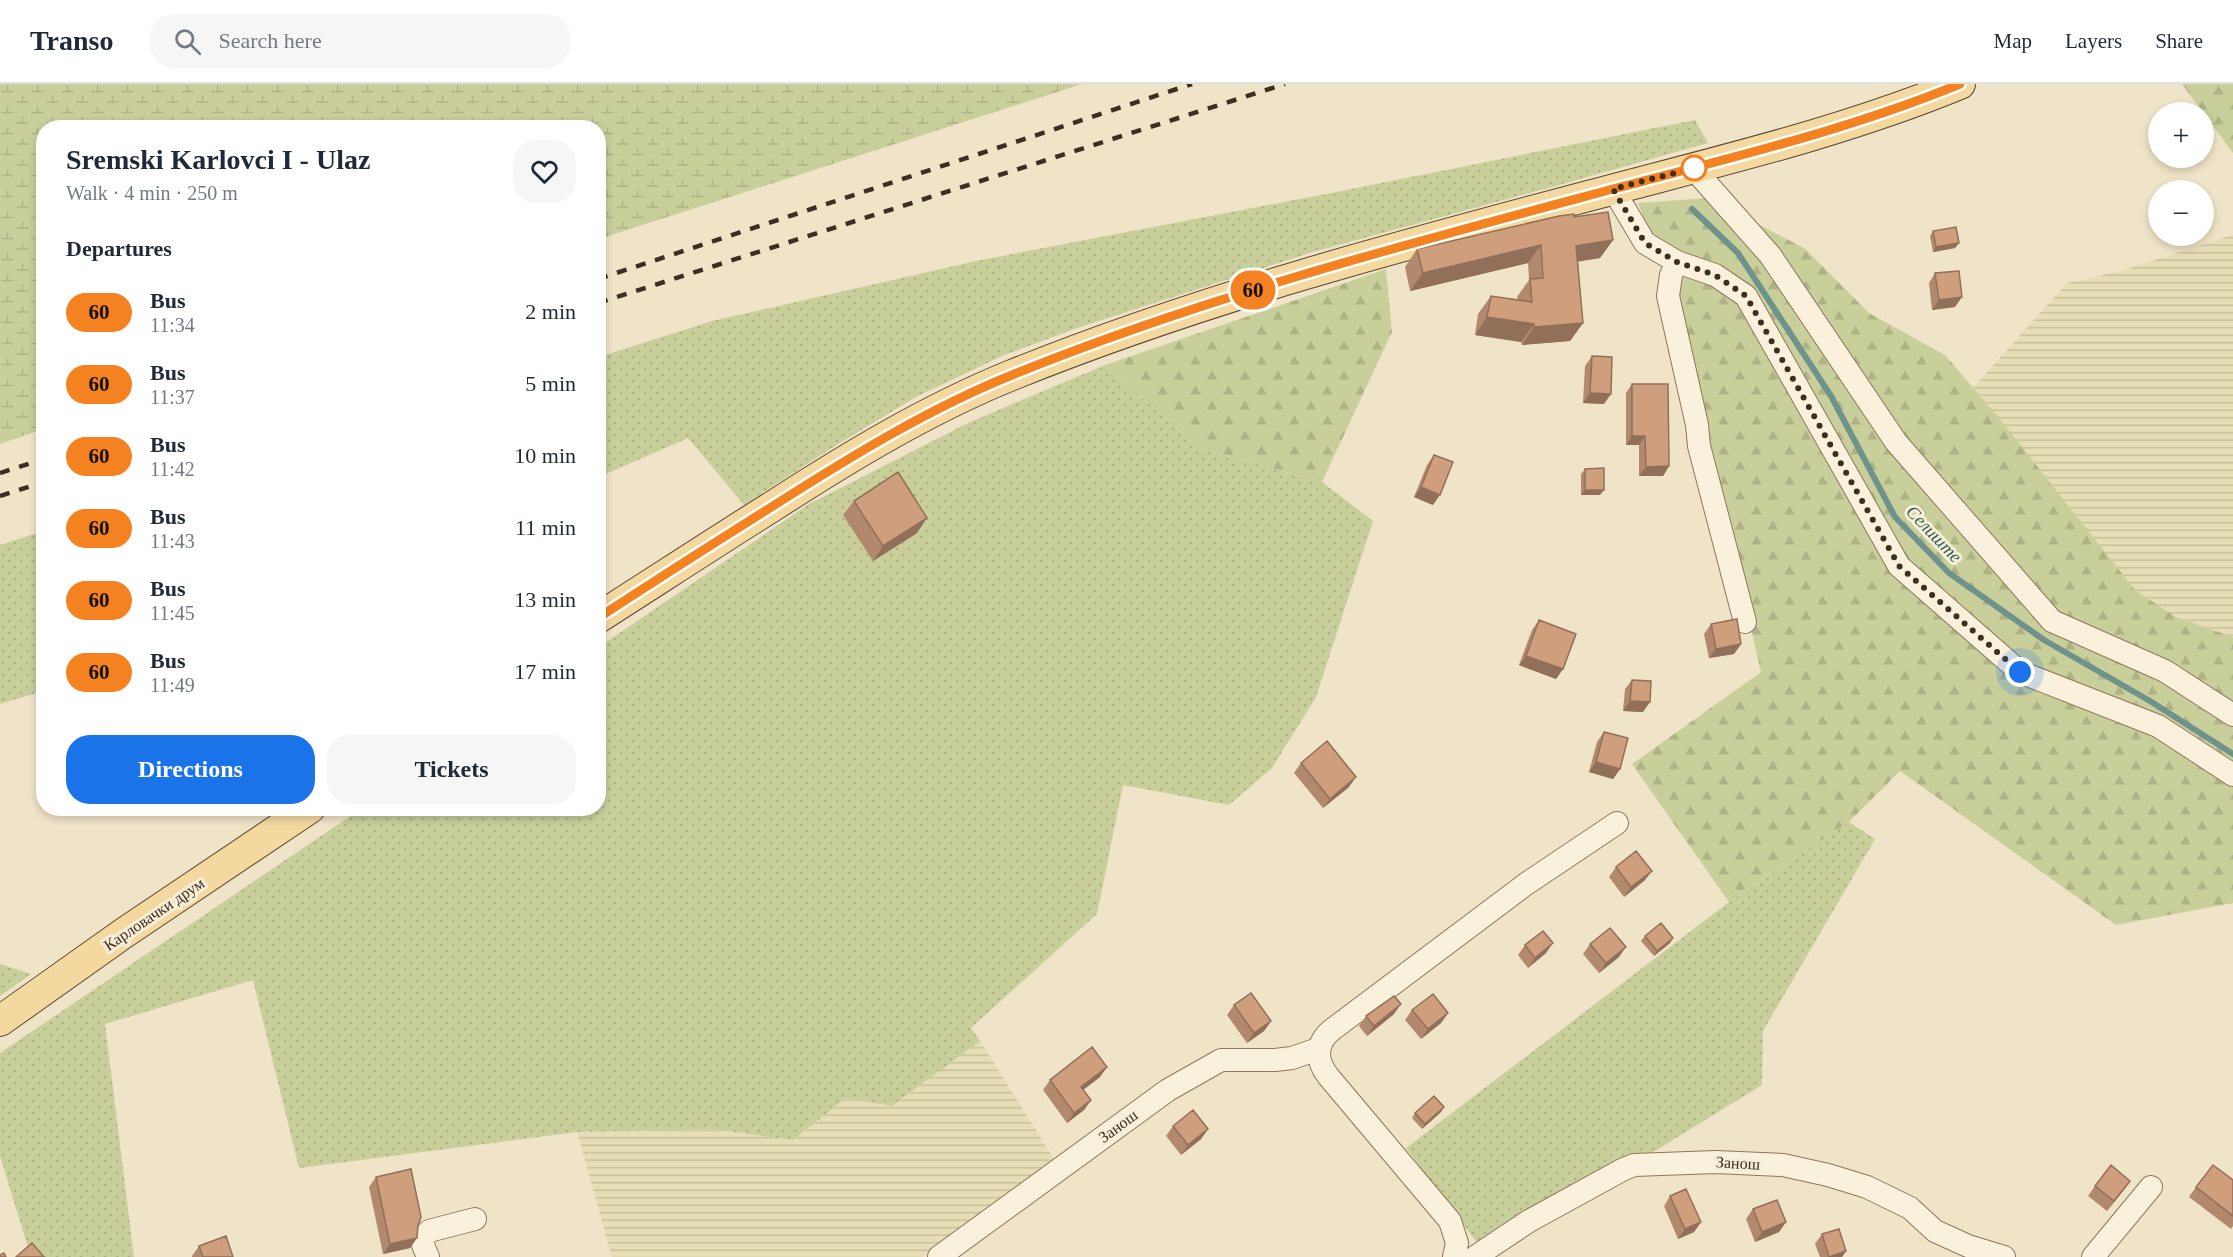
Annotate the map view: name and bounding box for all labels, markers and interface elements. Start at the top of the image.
search box [150,14,570,68]
text: Transo [30,25,114,56]
icon: search [171,25,204,58]
text: Search here [219,28,322,53]
text: Map [1994,29,2032,53]
text: Layers [2065,29,2122,53]
text: Share [2155,29,2203,53]
map controls [2148,102,2214,246]
button: + [2148,102,2214,168]
button: heart [513,140,576,203]
text: Sremski Karlovci I - Ulaz [66,144,370,175]
unlabelled marker [1681,155,1707,181]
button: − [2148,180,2214,246]
text: Walk · 4 min · 250 m [66,182,238,204]
text: Departures [66,236,172,261]
line badge: 60 [1226,270,1280,310]
text: 60 [1243,278,1264,302]
text: Bus [150,288,185,313]
text: 2 min [525,299,576,324]
text: 60 [89,300,110,324]
text: 11:34 [150,314,195,336]
text: Bus [150,360,185,385]
text: 5 min [525,371,576,396]
text: 60 [89,372,110,396]
text: 11:37 [150,386,195,408]
text: Bus [150,432,185,457]
text: 10 min [514,443,576,468]
text: 60 [89,444,110,468]
text: 11:42 [150,458,195,480]
water label: Селиште [1902,501,1966,567]
text: Bus [150,504,185,529]
text: 11 min [515,515,576,540]
text: 60 [89,516,110,540]
text: 11:43 [150,530,195,552]
text: Bus [150,576,185,601]
text: 13 min [514,587,576,612]
text: 60 [89,588,110,612]
text: 11:45 [150,602,195,624]
text: Bus [150,648,185,673]
your location [2005,657,2035,687]
text: 17 min [514,659,576,684]
text: 60 [89,660,110,684]
text: 11:49 [150,674,195,696]
button: Directions [66,735,315,804]
button: Tickets [327,735,576,804]
street label: Карловачки друм [101,874,208,955]
street label: Занош [1095,1106,1141,1146]
street label: Занош [1716,1153,1761,1173]

